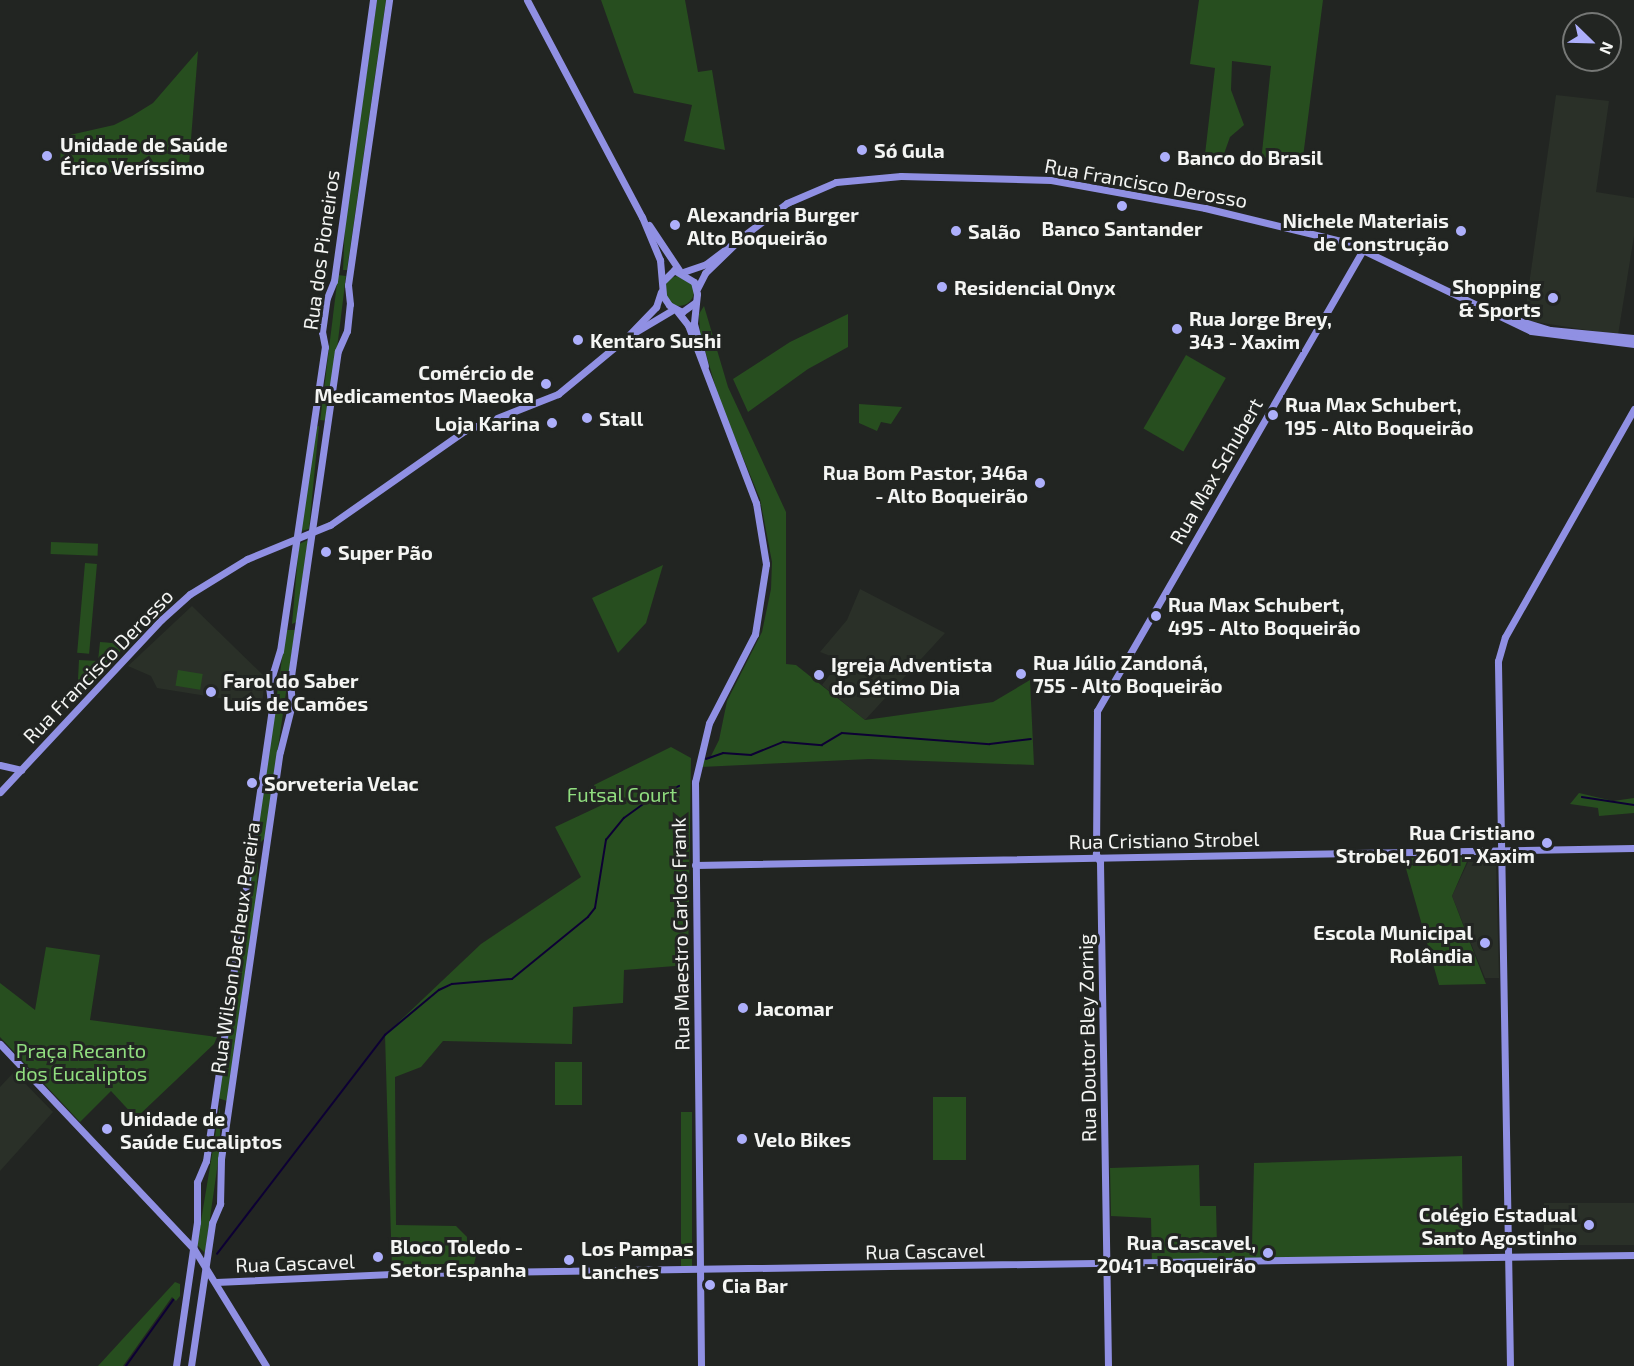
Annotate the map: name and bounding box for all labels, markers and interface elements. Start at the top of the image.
north arrow [1562,12,1622,72]
text: N [1596,39,1618,57]
place label: Unidade de Saúde Érico Veríssimo [60,132,228,179]
place label: Só Gula [874,138,945,162]
marker: Só Gula [855,143,869,157]
place label: Banco do Brasil [1177,145,1323,169]
marker: Unidade de Saúde Érico Veríssimo [38,147,56,165]
marker: Banco do Brasil [1158,150,1172,164]
street label: Rua Francisco Derosso [1043,153,1249,213]
street label: Rua dos Pioneiros [298,168,344,332]
marker: Banco Santander [1115,199,1129,213]
place label: Alexandria Burger Alto Boqueirão [687,202,859,249]
place label: Nichele Materiais de Construção [1283,208,1449,255]
place label: Banco Santander [1042,216,1202,240]
marker: Alexandria Burger Alto Boqueirão [668,218,682,232]
place label: Salão [968,219,1021,243]
marker: Salão [949,224,963,238]
marker: Nichele Materiais de Construção [1454,224,1468,238]
place label: Shopping & Sports [1452,274,1541,321]
place label: Residencial Onyx [954,275,1116,299]
marker: Residencial Onyx [935,280,949,294]
marker: Shopping & Sports [1546,291,1560,305]
place label: Rua Jorge Brey, 343 - Xaxim [1189,306,1332,353]
marker: Rua Jorge Brey, 343 - Xaxim [1170,322,1184,336]
place label: Kentaro Sushi [590,328,721,352]
marker: Kentaro Sushi [571,333,585,347]
place label: Comércio de Medicamentos Maeoka [314,360,534,407]
marker: Comércio de Medicamentos Maeoka [539,377,553,391]
place label: Rua Max Schubert, 195 - Alto Boqueirão [1285,392,1474,439]
street label: Rua Max Schubert [1164,394,1268,548]
place label: Stall [599,406,643,430]
marker: Rua Max Schubert, 195 - Alto Boqueirão [1266,408,1280,422]
place label: Loja Karina [435,411,540,435]
marker: Stall [580,411,594,425]
marker: Loja Karina [545,416,559,430]
place label: Rua Bom Pastor, 346a - Alto Boqueirão [823,460,1028,507]
marker: Rua Bom Pastor, 346a - Alto Boqueirão [1033,476,1047,490]
place label: Super Pão [338,540,433,564]
marker: Super Pão [319,545,333,559]
street label: Rua Francisco Derosso [18,584,178,748]
place label: Rua Max Schubert, 495 - Alto Boqueirão [1168,592,1361,639]
marker: Rua Max Schubert, 495 - Alto Boqueirão [1149,609,1163,623]
place label: Rua Júlio Zandoná, 755 - Alto Boqueirão [1033,650,1223,697]
place label: Igreja Adventista do Sétimo Dia [831,652,993,699]
marker: Rua Júlio Zandoná, 755 - Alto Boqueirão [1014,667,1028,681]
place label: Farol do Saber Luís de Camões [223,668,368,715]
marker: Igreja Adventista do Sétimo Dia [812,668,826,682]
marker: Farol do Saber Luís de Camões [204,685,218,699]
place label: Sorveteria Velac [264,771,419,795]
marker: Sorveteria Velac [245,776,259,790]
park label: Futsal Court [567,782,677,806]
street label: Rua Maestro Carlos Frank [666,817,694,1051]
street label: Rua Wilson Dacheux Pereira [205,820,265,1076]
place label: Rua Cristiano Strobel, 2601 - Xaxim [1336,820,1535,867]
street label: Rua Cristiano Strobel [1068,826,1260,854]
marker: Rua Cristiano Strobel, 2601 - Xaxim [1540,836,1554,850]
place label: Escola Municipal Rolândia [1313,920,1473,967]
street label: Rua Doutor Bley Zornig [1073,933,1101,1143]
marker: Escola Municipal Rolândia [1478,936,1492,950]
place label: Jacomar [755,996,833,1020]
marker: Jacomar [736,1001,750,1015]
park label: Praça Recanto dos Eucaliptos [15,1038,147,1085]
place label: Unidade de Saúde Eucaliptos [120,1106,282,1153]
marker: Unidade de Saúde Eucaliptos [98,1120,116,1138]
place label: Velo Bikes [754,1127,851,1151]
marker: Velo Bikes [735,1132,749,1146]
place label: Colégio Estadual Santo Agostinho [1419,1202,1577,1249]
marker: Colégio Estadual Santo Agostinho [1582,1218,1596,1232]
place label: Rua Cascavel, 2041 - Boqueirão [1097,1230,1256,1277]
place label: Bloco Toledo - Setor Espanha [390,1234,527,1281]
place label: Los Pampas Lanches [581,1236,694,1283]
street label: Rua Cascavel [865,1238,985,1264]
marker: Rua Cascavel, 2041 - Boqueirão [1261,1246,1275,1260]
street label: Rua Cascavel [235,1249,355,1277]
marker: Bloco Toledo - Setor Espanha [371,1250,385,1264]
marker: Los Pampas Lanches [562,1253,576,1267]
place label: Cia Bar [722,1273,788,1297]
marker: Cia Bar [703,1278,717,1292]

